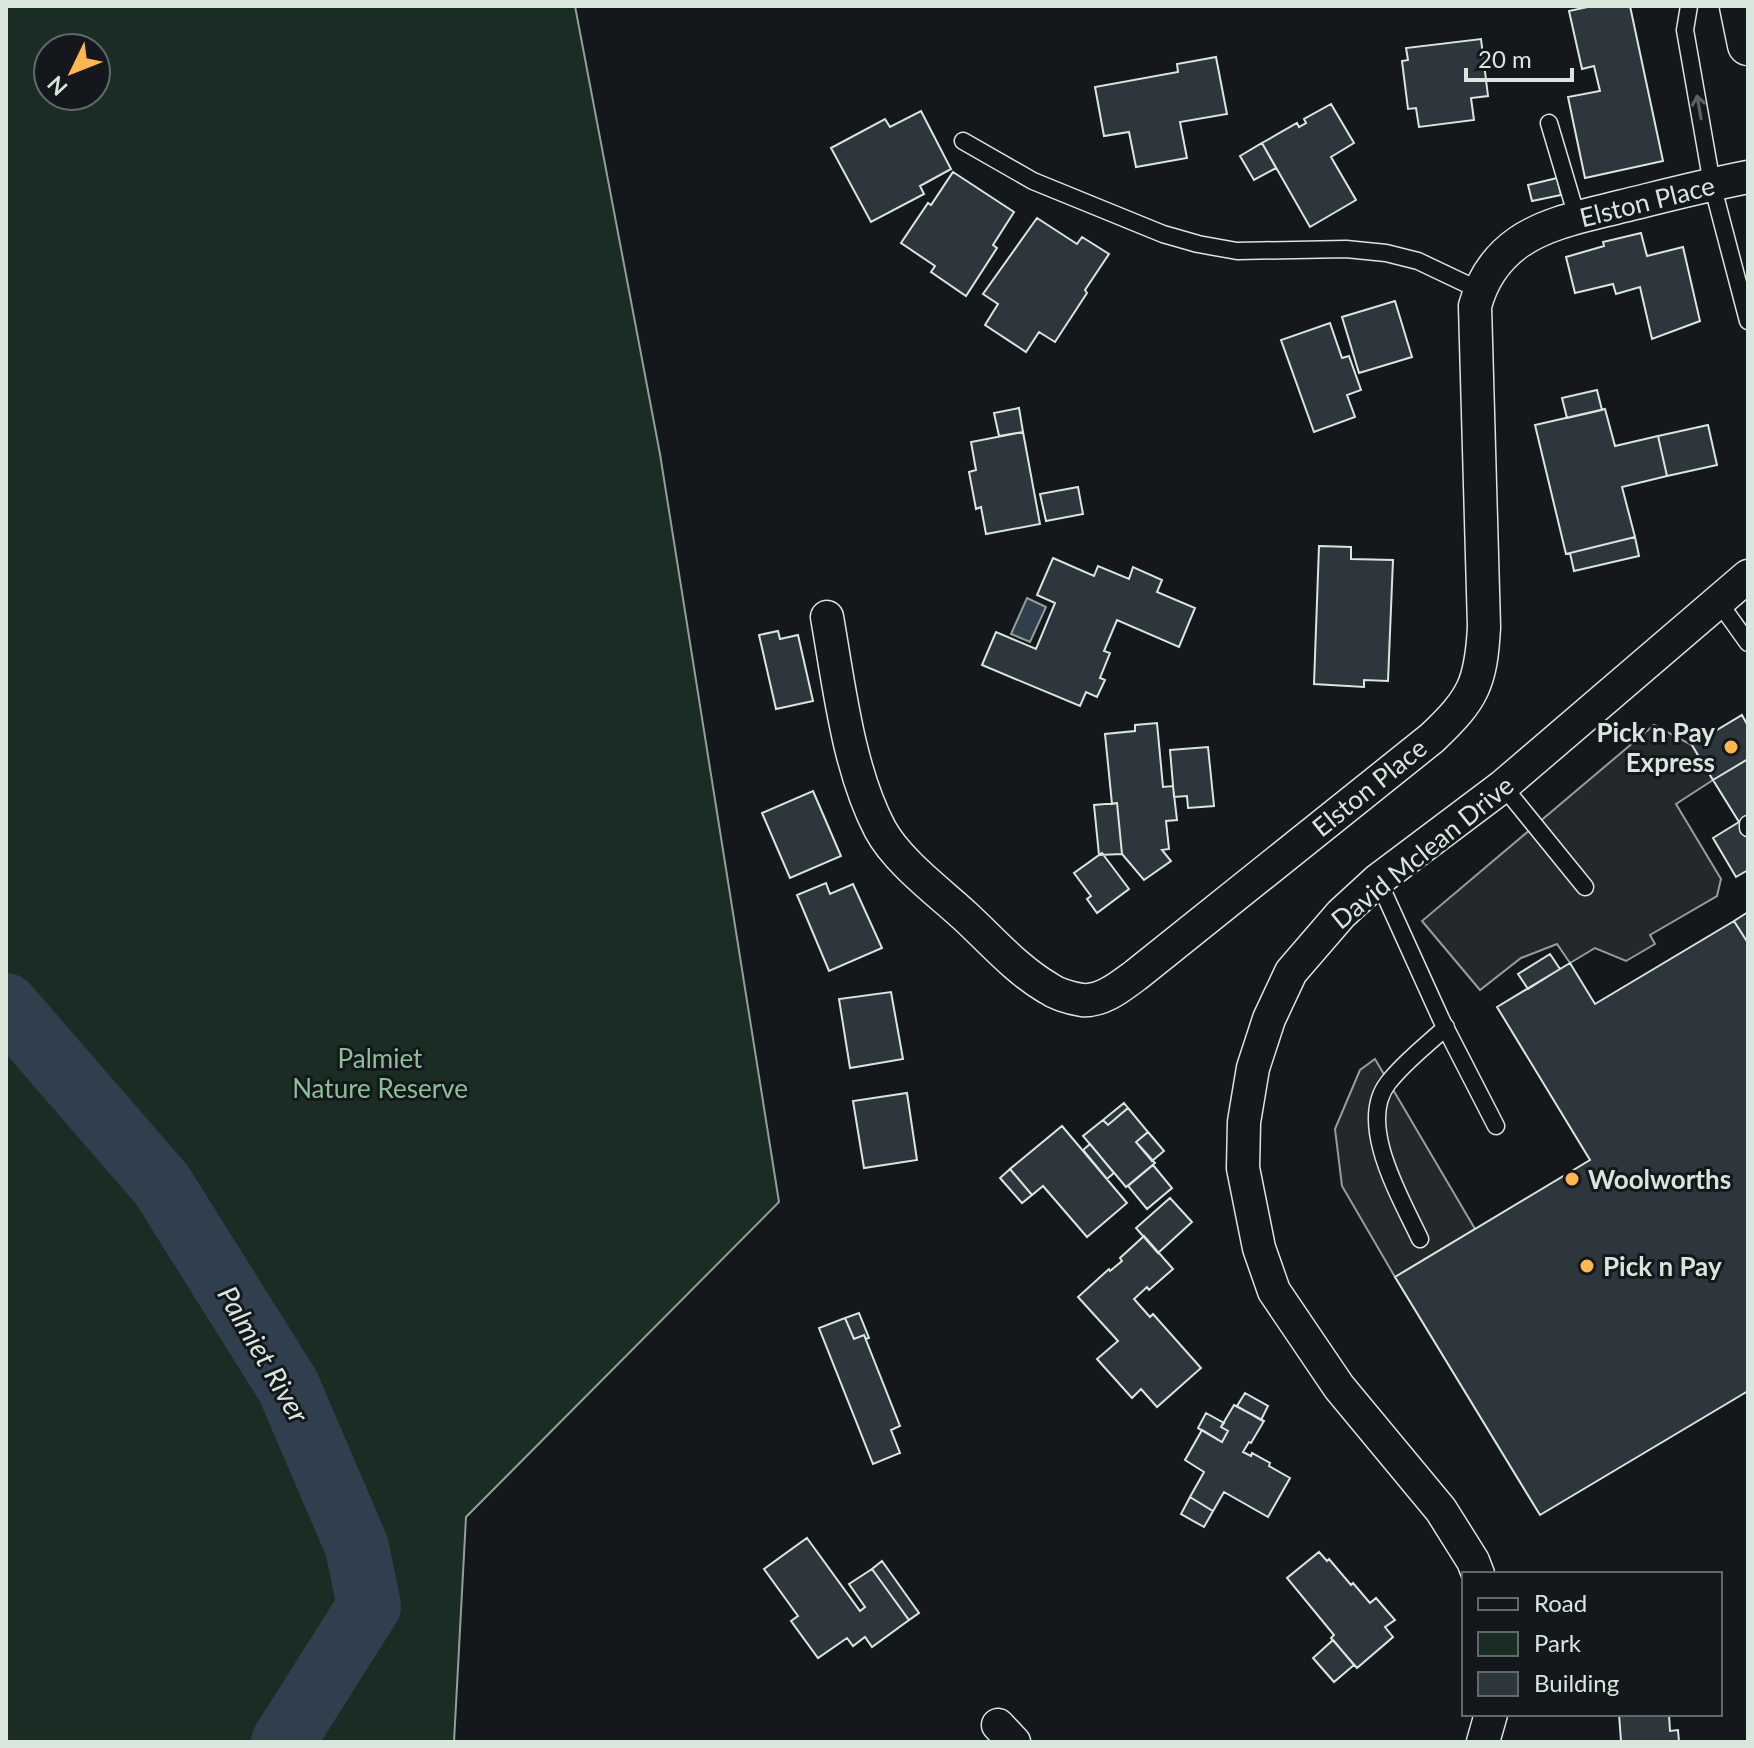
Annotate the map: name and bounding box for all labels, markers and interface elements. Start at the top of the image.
north arrow [32,32,112,112]
scale bar [1466,32,1572,82]
text: 20 m [1478,44,1532,73]
text: N [41,71,73,101]
one-way arrow [1690,95,1705,120]
street label: Elston Place [1576,169,1718,233]
place label: Pick n Pay Express [1596,716,1715,778]
street label: Elston Place [1305,731,1433,843]
marker: Pick n Pay Express [1722,738,1740,756]
street label: David Mclean Drive [1324,769,1520,935]
park label: Palmiet Nature Reserve [292,1042,468,1104]
place label: Woolworths [1588,1163,1731,1195]
marker: Woolworths [1563,1170,1581,1188]
place label: Pick n Pay [1603,1250,1722,1282]
marker: Pick n Pay [1578,1257,1596,1275]
water label: Palmiet River [211,1280,317,1429]
legend [1462,1572,1722,1716]
text: Road [1534,1588,1587,1617]
text: Park [1534,1628,1582,1657]
text: Building [1534,1668,1619,1697]

